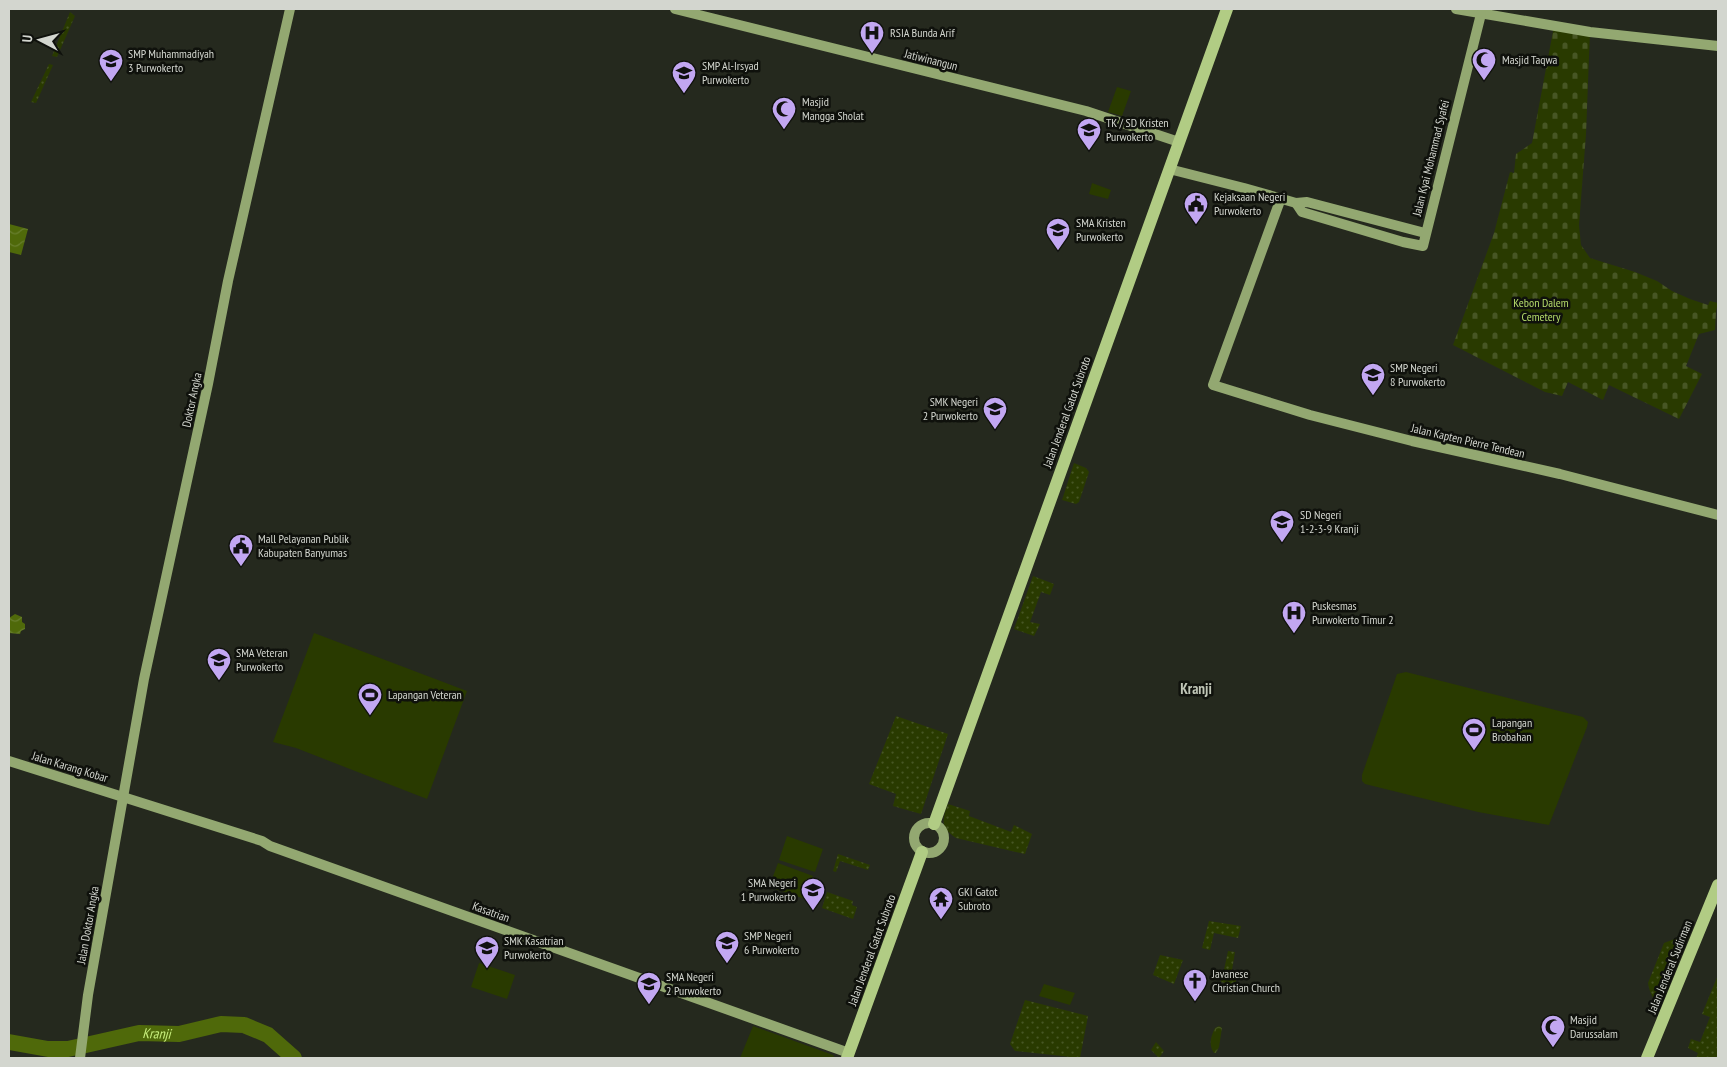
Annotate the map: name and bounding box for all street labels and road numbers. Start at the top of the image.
street label: Jatiwinangun [902,45,959,73]
street label: Jalan Kyai Mohammad Syafei [1409,98,1452,218]
street label: Jalan Jenderal Gatot Subroto [1039,354,1094,470]
street label: Doktor Angka [178,371,205,429]
street label: Jalan Kapten Pierre Tendean [1409,420,1526,461]
street label: Jalan Karang Kobar [29,748,111,785]
street label: Jalan Doktor Angka [73,885,102,966]
street label: Jalan Jenderal Gatot Subroto [844,892,899,1008]
street label: Kasatrian [470,898,512,925]
street label: Jalan Jenderal Sudirman [1644,918,1695,1016]

